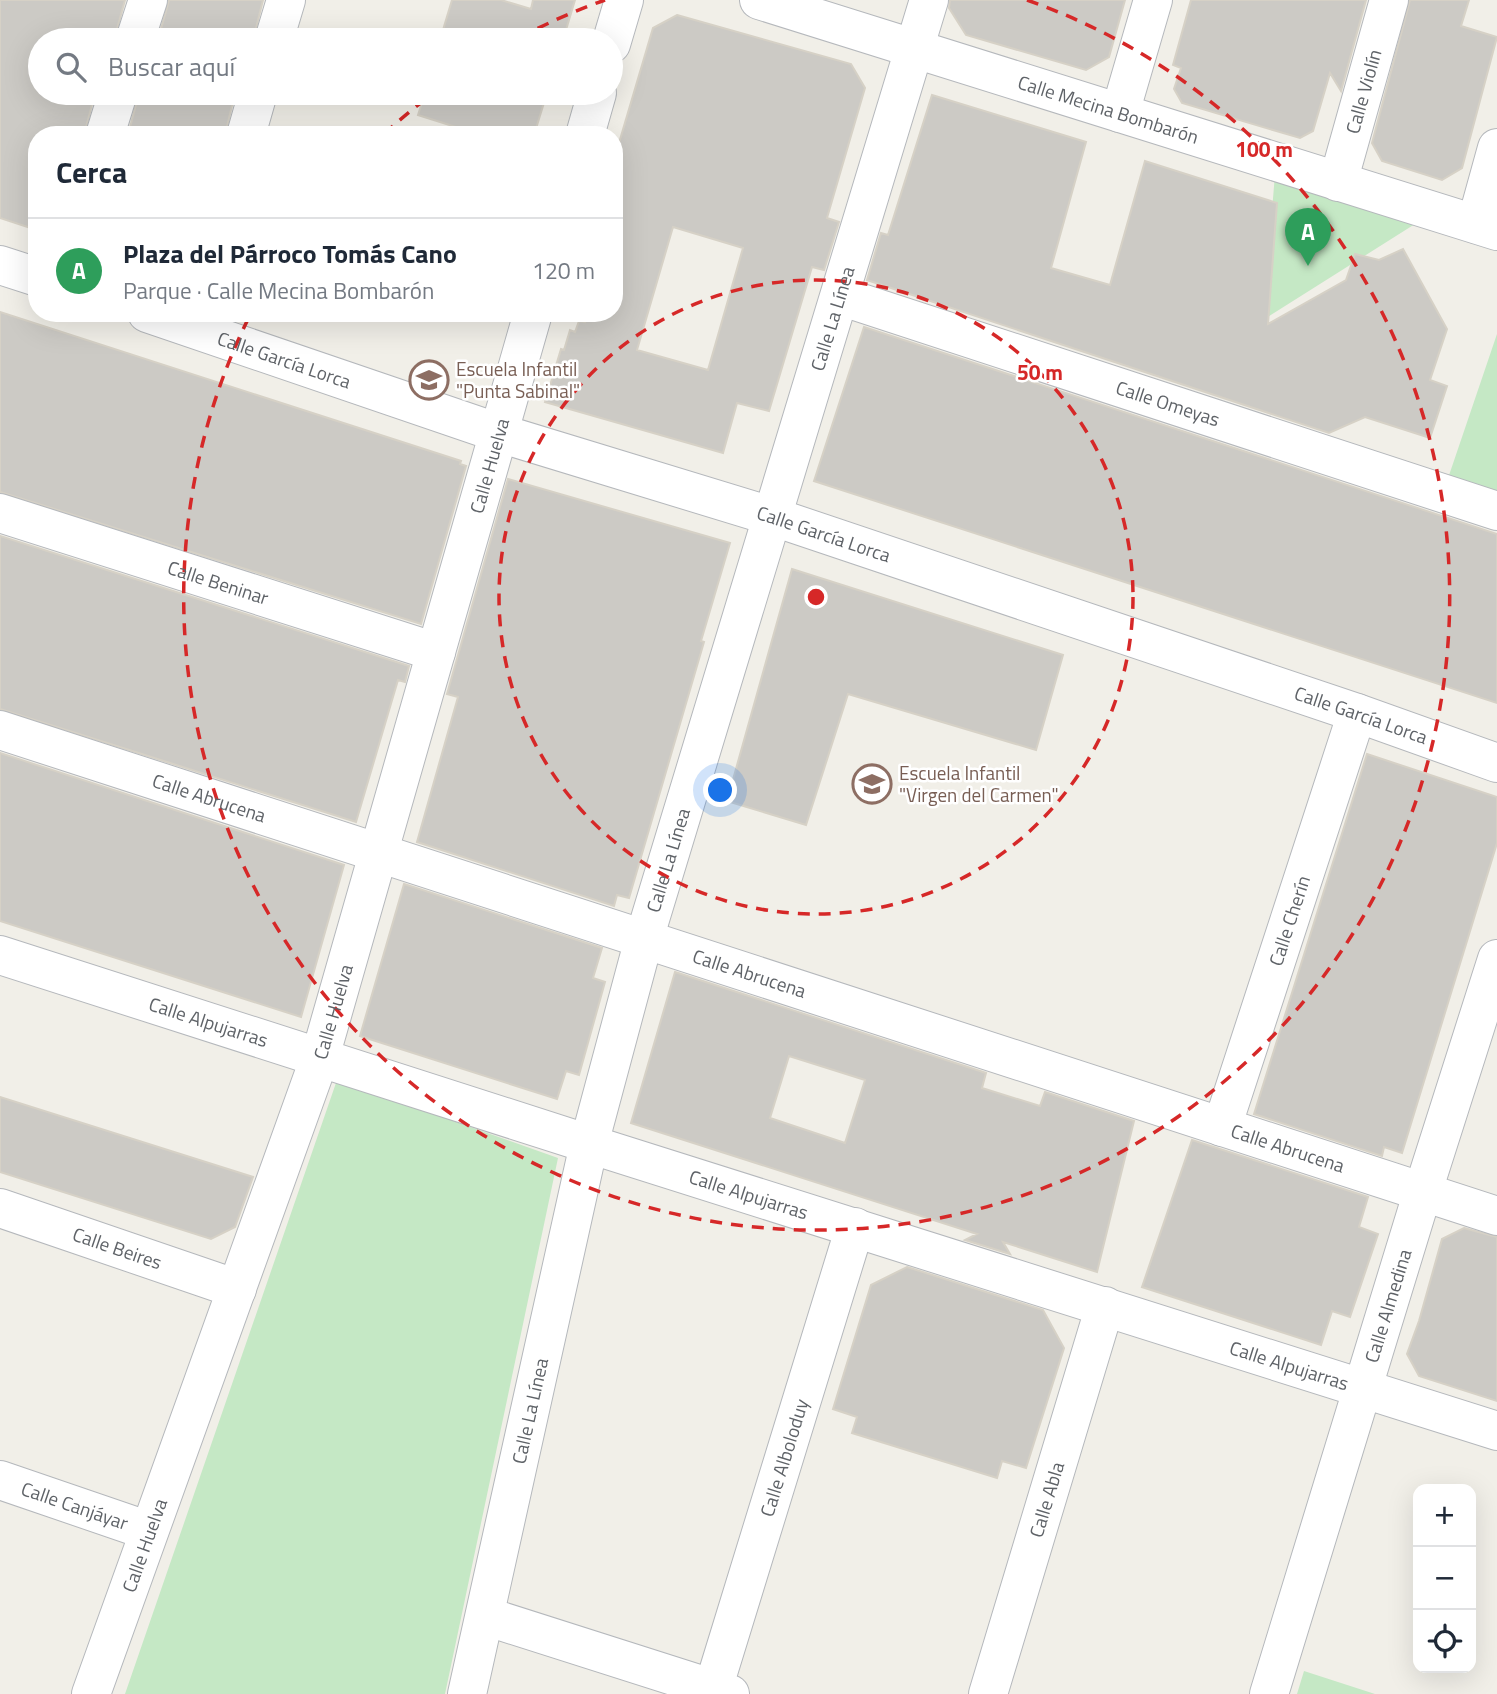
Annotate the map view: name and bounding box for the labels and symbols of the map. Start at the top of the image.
street label: Calle Violín [1337,46,1389,137]
street label: Calle Mecina Bombarón [1014,67,1203,151]
text: 100 m [1235,133,1293,165]
pin: A [1285,208,1331,266]
street label: Calle La Línea [802,262,862,374]
street label: Calle García Lorca [214,323,356,396]
place label: Escuela Infantil "Punta Sabinal" [456,354,580,405]
text: 50 m [1017,356,1063,388]
school or university icon: Escuela Infantil "Punta Sabinal" [408,359,450,401]
street label: Calle Omeyas [1112,372,1224,433]
street label: Calle Huelva [461,414,516,517]
street label: Calle García Lorca [753,498,895,569]
street label: Calle Beninar [164,552,273,612]
centre of rings [804,585,828,609]
street label: Calle García Lorca [1291,678,1432,751]
place label: Escuela Infantil "Virgen del Carmen" [899,758,1059,809]
school or university icon: Escuela Infantil "Virgen del Carmen" [851,763,893,805]
street label: Calle Abrucena [149,765,270,830]
your location [703,773,737,807]
street label: Calle La Línea [638,804,697,916]
street label: Calle Cherín [1261,872,1317,970]
street label: Calle Abrucena [689,941,811,1005]
street label: Calle Huelva [305,960,360,1063]
street label: Calle Alpujarras [145,989,272,1054]
street label: Calle Abrucena [1227,1116,1349,1180]
street label: Calle Alpujarras [686,1162,812,1226]
street label: Calle Beires [69,1219,166,1276]
street label: Calle Almedina [1356,1245,1419,1366]
street label: Calle Alpujarras [1226,1332,1353,1397]
street label: Calle La Línea [503,1355,555,1467]
street label: Calle Alboloduy [752,1395,815,1520]
street label: Calle Abla [1021,1458,1071,1541]
street label: Calle Canjáyar [18,1473,133,1537]
street label: Calle Huelva [114,1494,174,1596]

